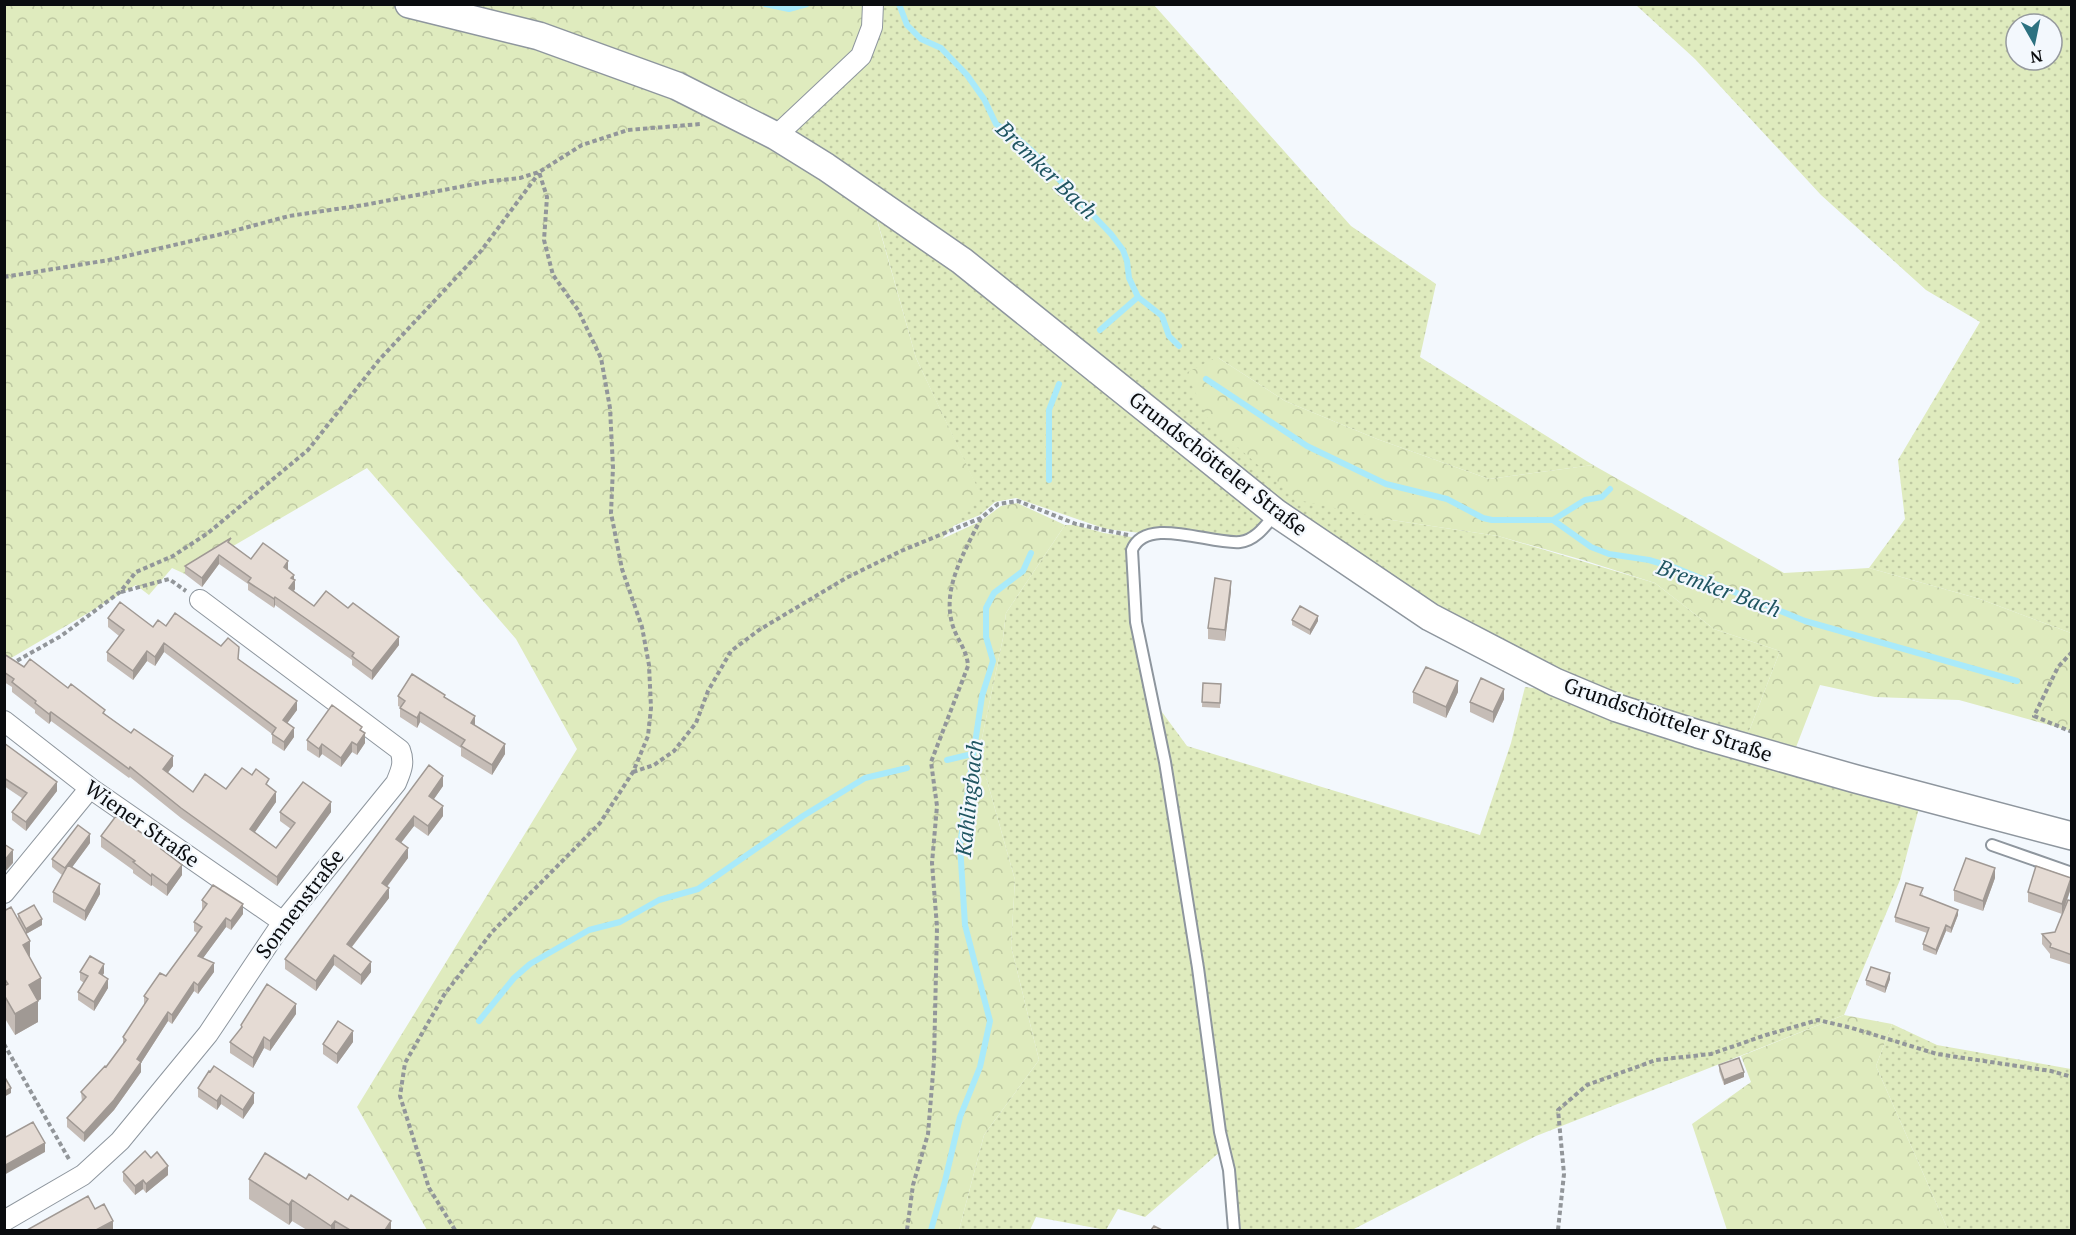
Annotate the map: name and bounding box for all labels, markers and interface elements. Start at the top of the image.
north arrow [2004,12,2064,72]
text: N [2029,45,2044,69]
water label: Bremker Bach [990,113,1104,225]
street label: Grundschötteler Straße [1124,385,1314,542]
water label: Bremker Bach [1652,551,1785,623]
street label: Grundschötteler Straße [1560,670,1776,768]
water label: Kahlingbach [948,738,989,859]
street label: Wiener Straße [80,773,206,873]
street label: Sonnenstraße [249,843,350,964]

